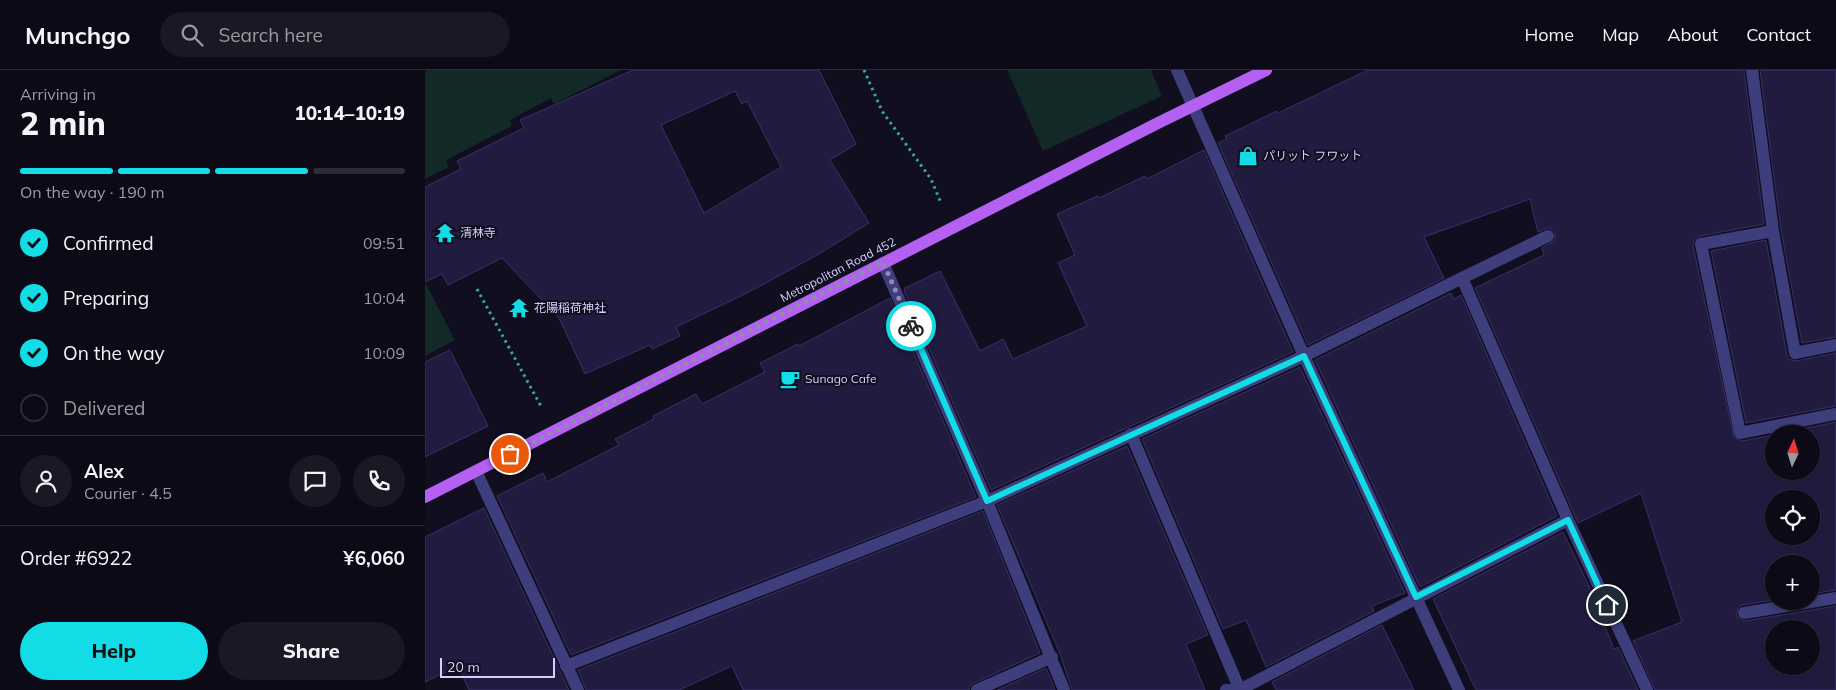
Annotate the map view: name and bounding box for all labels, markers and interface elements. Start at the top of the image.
search box [160,12,510,57]
text: Munchgo [25,20,130,50]
icon: search [178,21,206,49]
text: Search here [218,23,323,47]
text: Home [1524,23,1574,46]
text: Map [1602,23,1639,46]
text: About [1667,23,1718,46]
text: Contact [1746,23,1811,46]
text: Arriving in [20,84,96,104]
text: 10:14–10:19 [294,101,405,125]
text: 2 min [20,103,106,143]
shop icon: パリット フワット [1237,145,1259,167]
place label: パリット フワット [1263,148,1362,163]
text: On the way · 190 m [20,182,165,202]
temple icon: 清林寺 [434,222,456,244]
place label: 清林寺 [460,225,496,240]
icon: check [20,229,48,257]
text: Confirmed [63,231,154,255]
text: 09:51 [363,233,405,253]
street label: Metropolitan Road 452 [778,234,898,305]
icon: check [20,284,48,312]
text: Preparing [63,286,149,310]
text: 10:04 [363,288,405,308]
temple icon: 花陽稲荷神社 [508,297,530,319]
place label: 花陽稲荷神社 [534,300,606,315]
courier [886,301,936,351]
icon: bike [897,312,925,340]
icon: check [20,339,48,367]
text: On the way [63,341,165,365]
text: 10:09 [363,343,405,363]
cafe icon: Sunago Cafe [779,368,801,390]
place label: Sunago Cafe [805,371,876,386]
text: Delivered [63,396,145,420]
north arrow [1765,425,1820,480]
map controls [1765,425,1820,675]
pin [489,433,531,475]
icon: bag [496,440,524,468]
button: person [20,455,72,507]
button: chat [289,455,341,507]
button: phone [353,455,405,507]
text: Alex [84,459,124,483]
text: Courier · 4.5 [84,483,172,503]
button: locate [1765,490,1820,545]
text: Order #6922 [20,546,132,570]
text: ¥6,060 [343,546,405,570]
button: + [1765,555,1820,610]
pin [1586,584,1628,626]
icon: home [1593,591,1621,619]
button: − [1765,620,1820,675]
button: Help [20,622,208,680]
button: Share [218,622,405,680]
scale bar [440,655,555,678]
text: 20 m [447,658,480,676]

